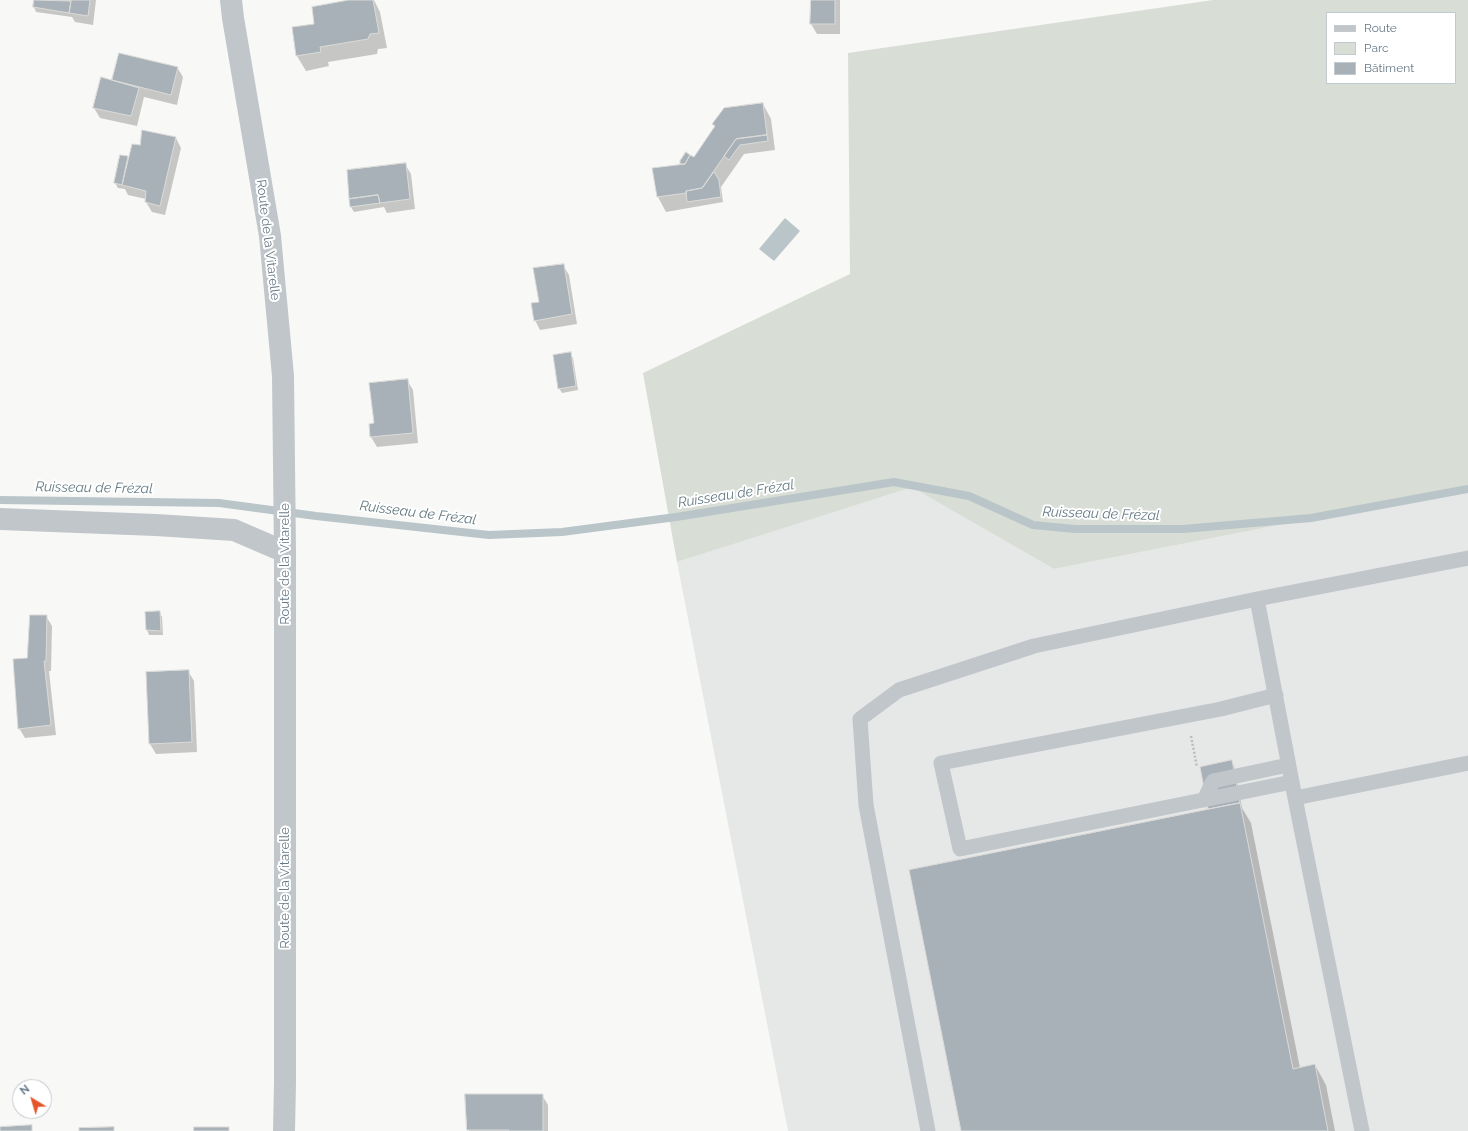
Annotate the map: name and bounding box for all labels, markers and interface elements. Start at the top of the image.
legend [1326,12,1456,84]
text: Route [1364,21,1397,35]
text: Parc [1364,41,1389,55]
text: Bâtiment [1364,61,1414,75]
street label: Route de la Vitarelle [253,179,283,301]
water label: Ruisseau de Frézal [677,477,795,511]
water label: Ruisseau de Frézal [35,479,153,497]
water label: Ruisseau de Frézal [359,498,477,528]
street label: Route de la Vitarelle [277,503,293,625]
water label: Ruisseau de Frézal [1042,504,1160,524]
street label: Route de la Vitarelle [277,827,293,949]
north arrow [12,1079,52,1119]
text: N [18,1082,32,1098]

